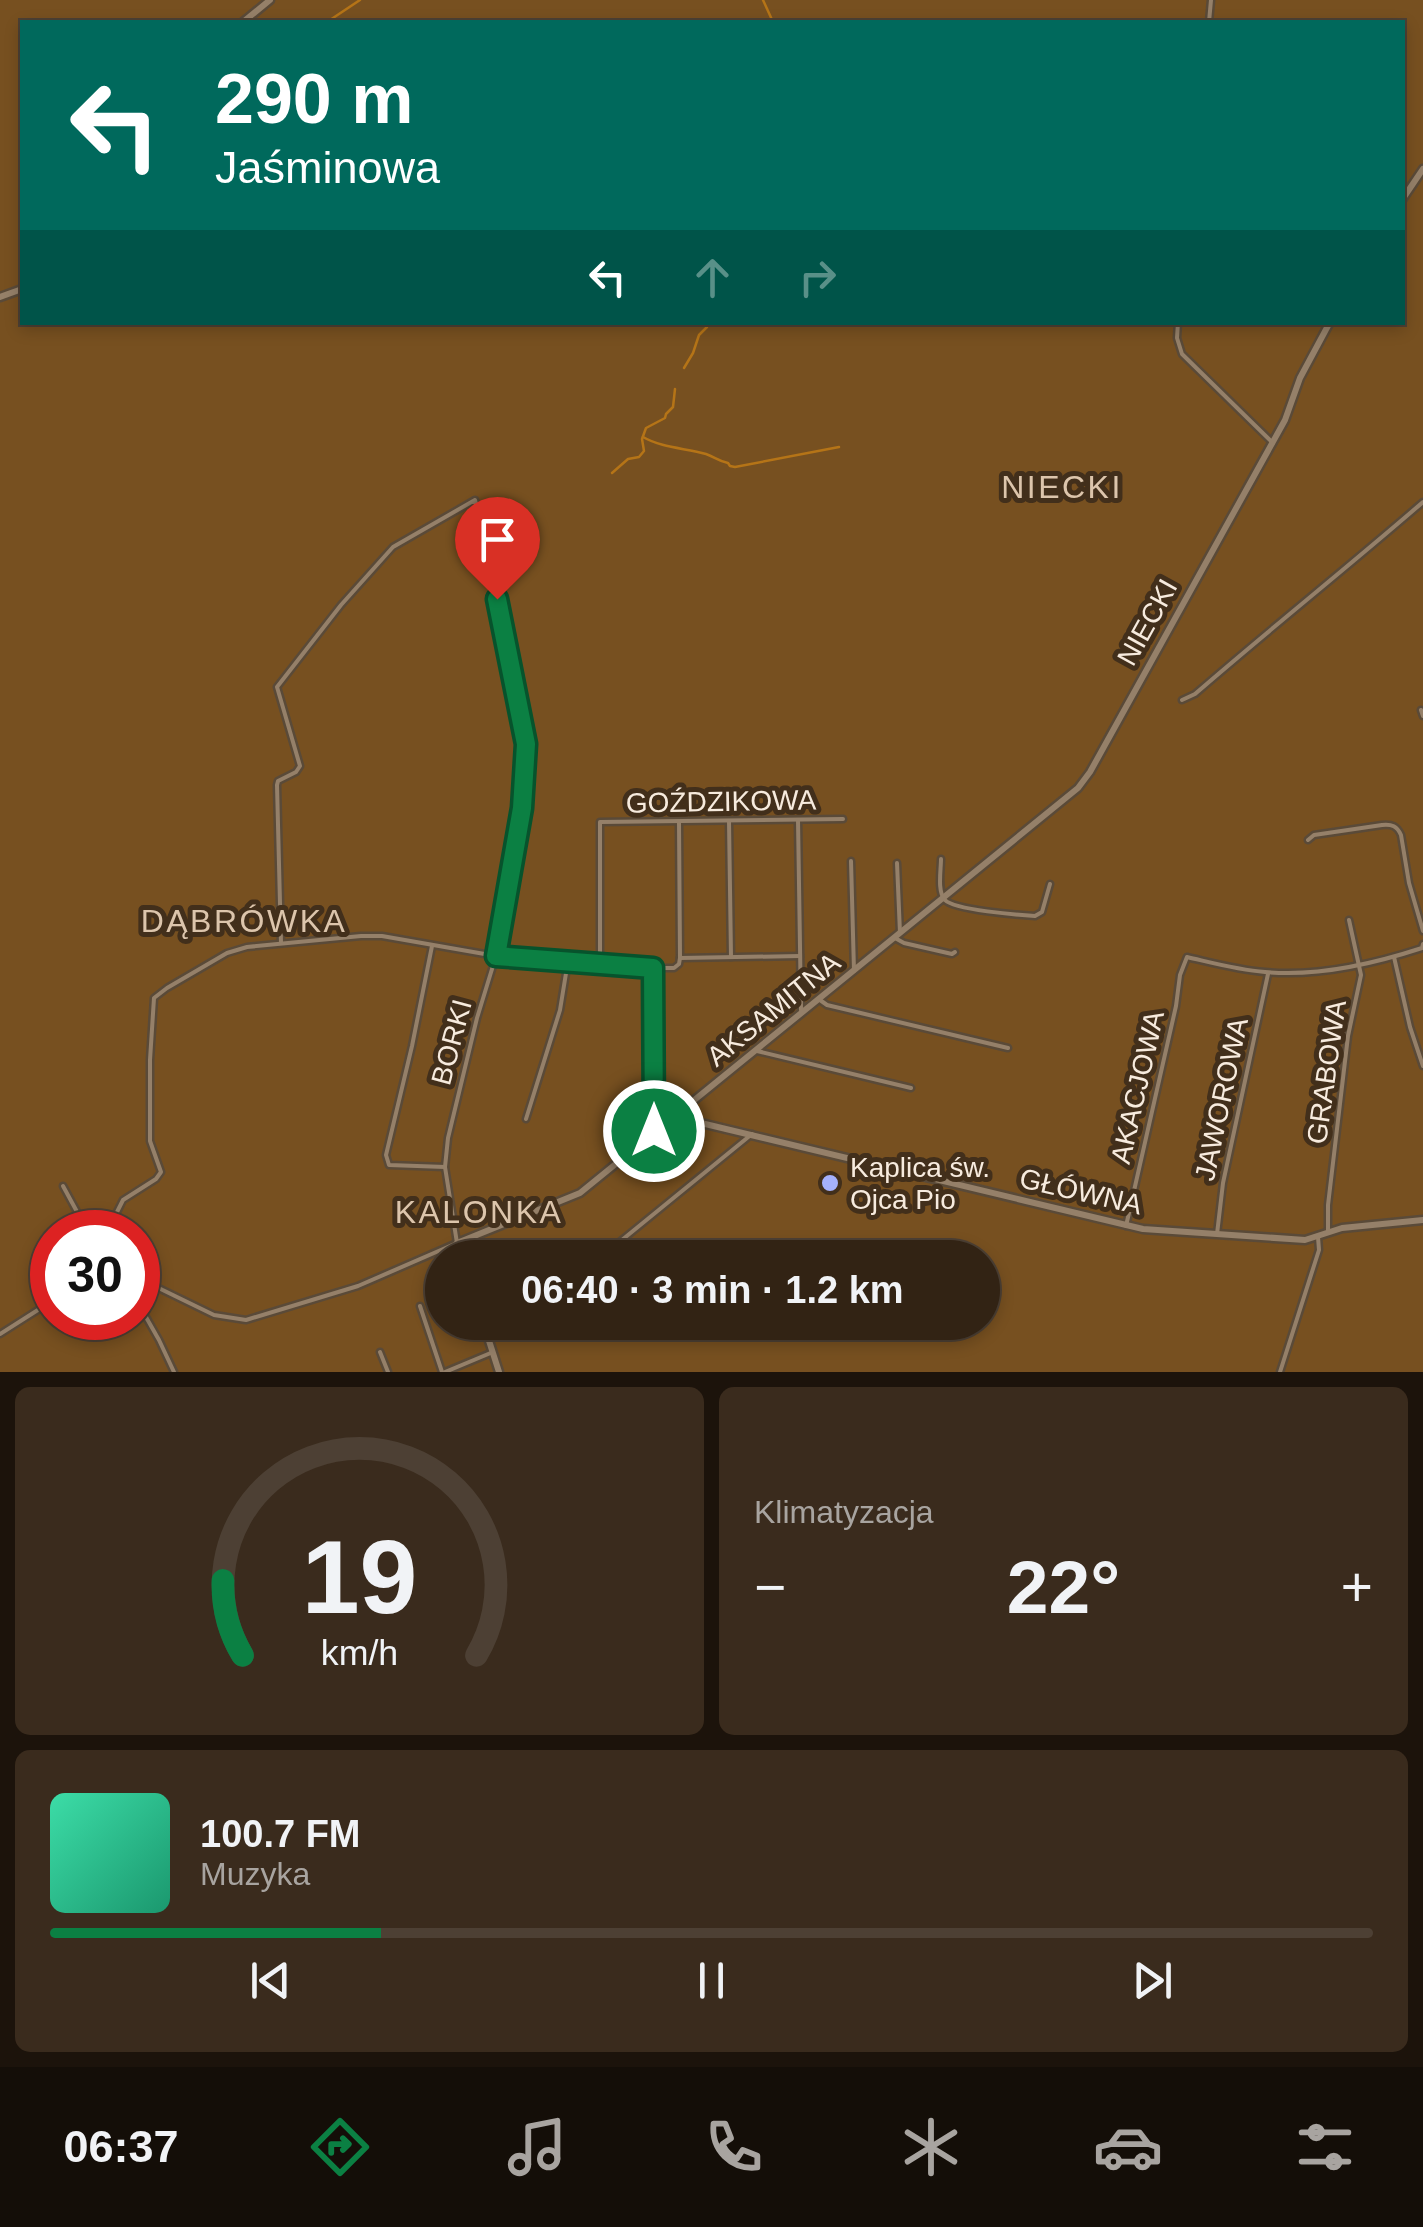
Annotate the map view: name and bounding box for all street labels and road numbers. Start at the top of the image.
street label: NIECKI [1111,574,1184,671]
street label: GOŹDZIKOWA [626,784,817,819]
street label: AKSAMITNA [701,946,846,1072]
street label: BORKI [425,996,478,1088]
street label: GRABOWA [1301,998,1352,1146]
street label: AKACJOWA [1105,1007,1170,1167]
street label: JAWOROWA [1189,1014,1254,1183]
street label: GŁÓWNA [1017,1162,1145,1221]

